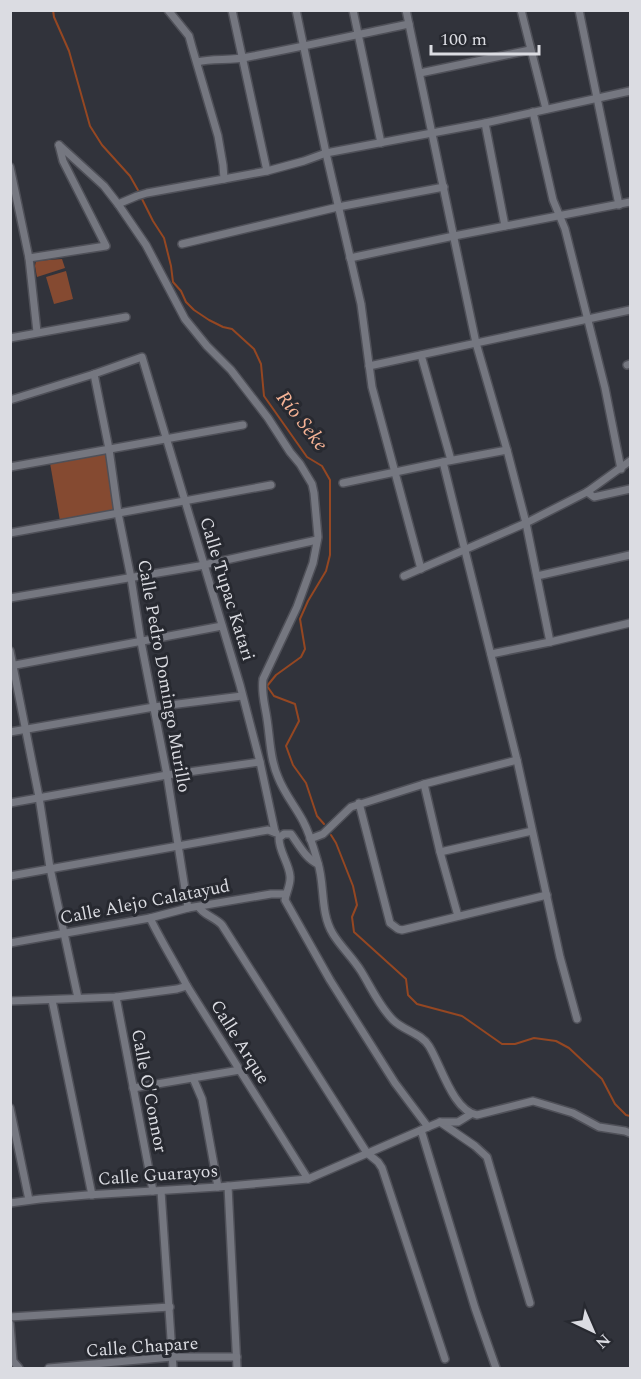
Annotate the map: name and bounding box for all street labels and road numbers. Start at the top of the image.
street label: Calle Tupac Katari [192,514,262,664]
street label: Calle Pedro Domingo Murillo [130,557,198,795]
street label: Calle Alejo Calatayud [58,872,232,932]
street label: Calle Arque [203,995,277,1089]
street label: Calle O'Connor [124,1027,174,1155]
street label: Calle Guarayos [97,1157,219,1193]
street label: Calle Chapare [85,1330,199,1364]

